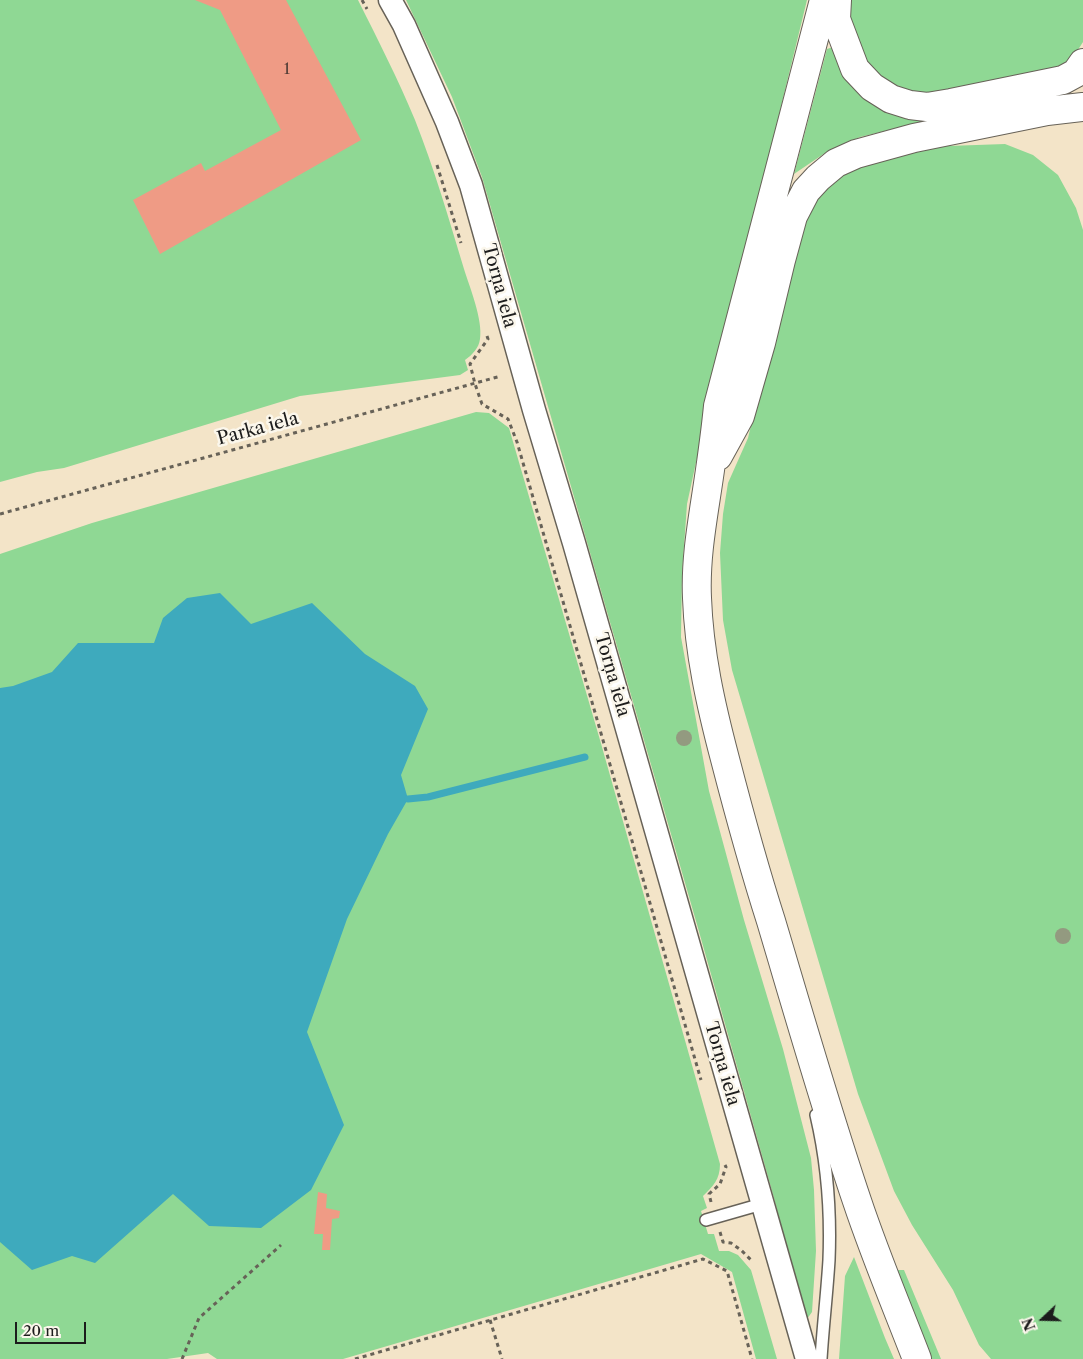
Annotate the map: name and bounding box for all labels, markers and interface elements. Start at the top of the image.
house number: 1 [284,61,290,79]
street label: Torņa iela [477,242,521,330]
street label: Parka iela [215,408,301,450]
street label: Torņa iela [590,631,634,719]
street label: Torņa iela [700,1020,744,1108]
north arrow [1018,1294,1068,1344]
scale bar [18,1312,89,1344]
text: N [1018,1315,1040,1333]
text: 20 m [23,1321,59,1340]

